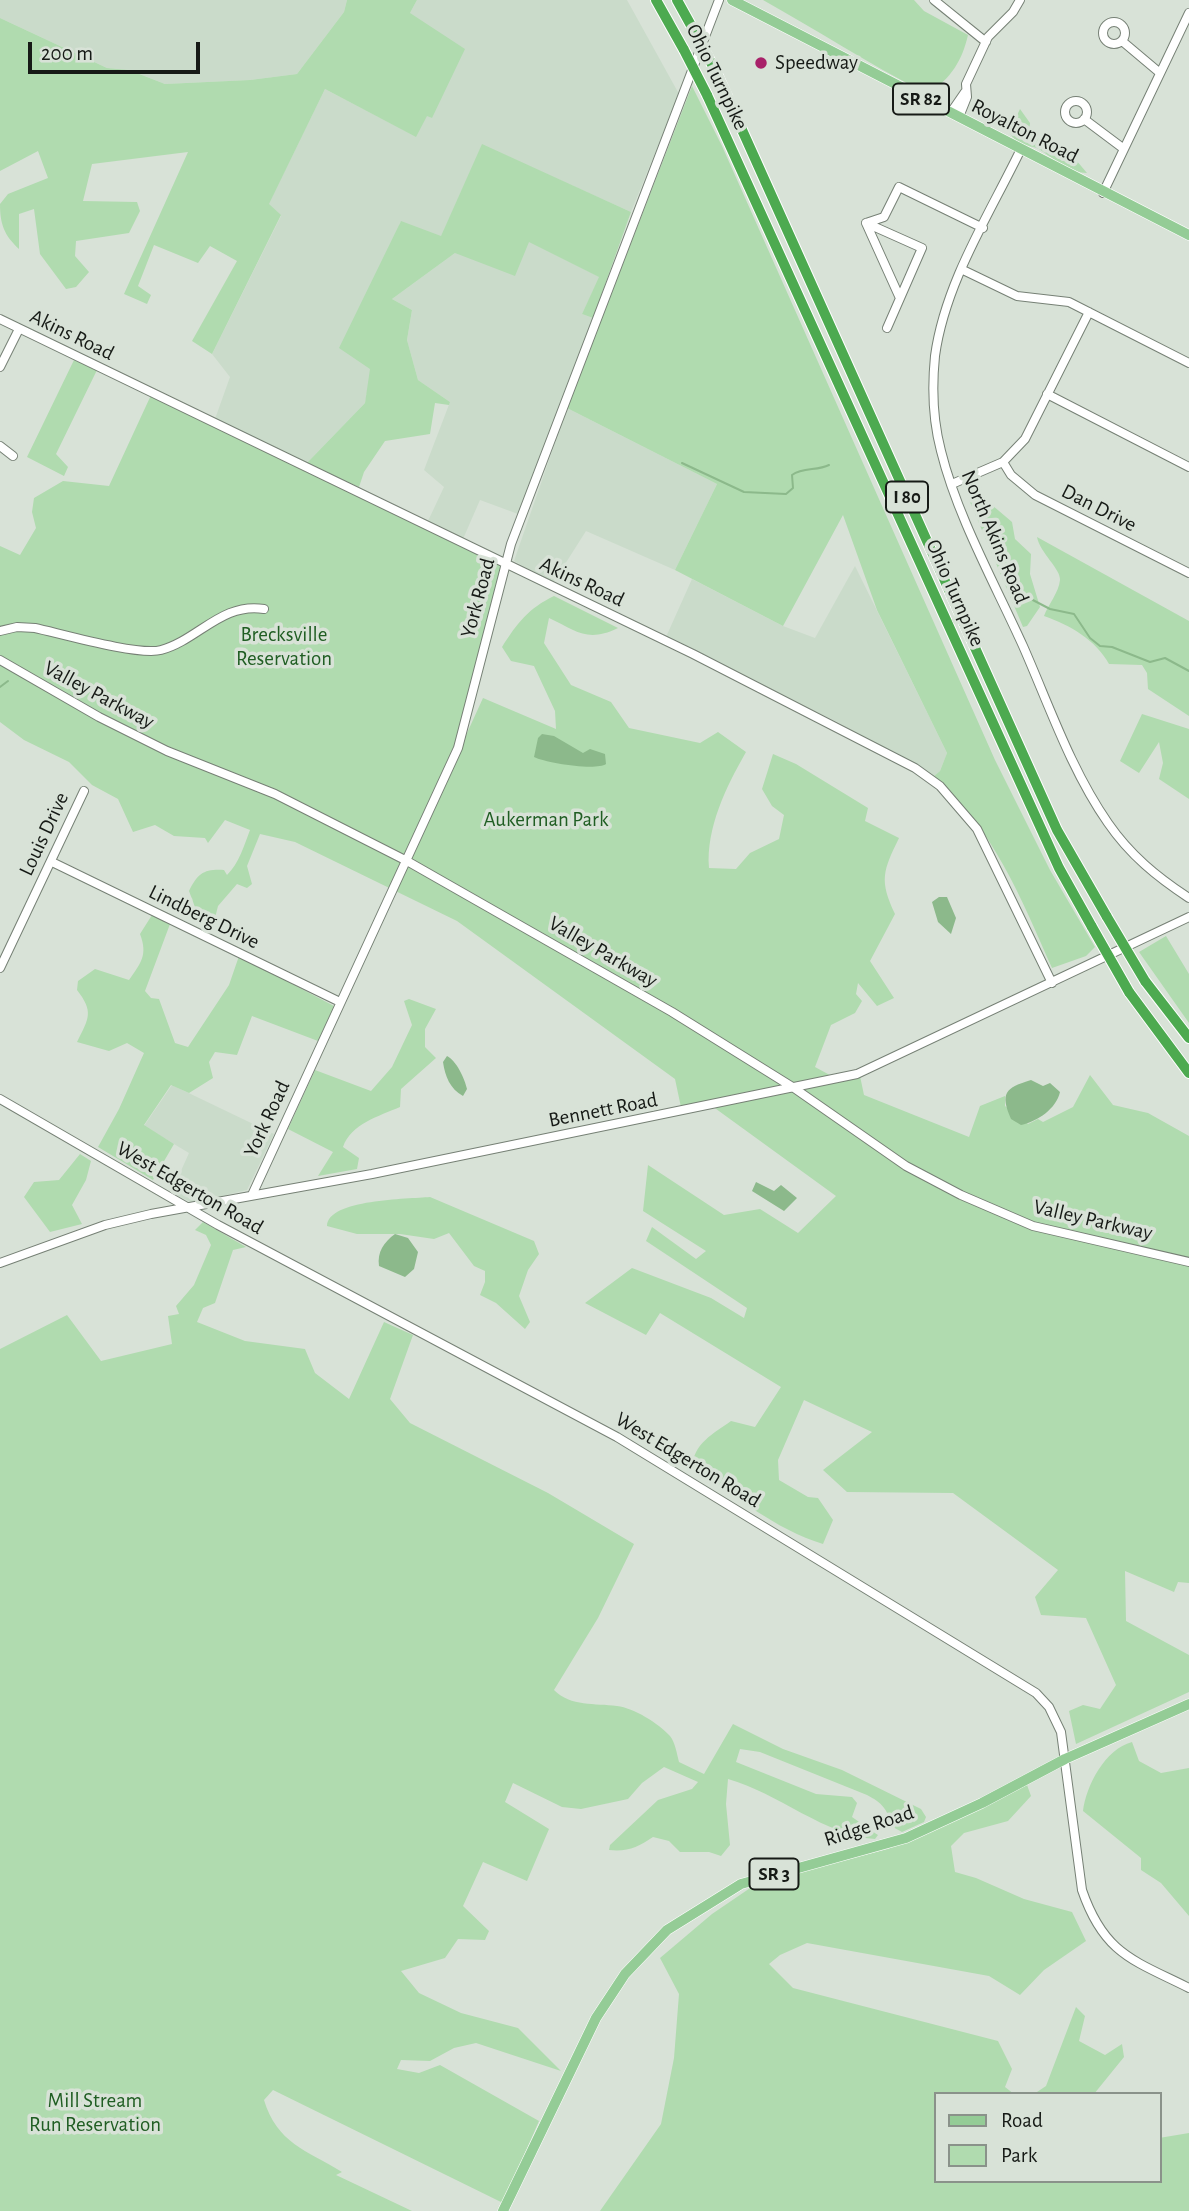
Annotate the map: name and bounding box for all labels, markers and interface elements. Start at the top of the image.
street label: Ohio Turnpike [681,20,753,134]
scale bar [32,28,203,72]
text: 200 m [41,43,93,64]
place label: Speedway [775,50,858,76]
marker: Speedway [753,55,769,71]
road number: SR 82 [893,83,949,114]
street label: Royalton Road [967,93,1083,169]
street label: Akins Road [26,304,118,366]
street label: North Akins Road [956,466,1034,608]
street label: Dan Drive [1057,478,1141,538]
road number: I 80 [886,482,928,512]
street label: Ohio Turnpike [920,536,990,650]
street label: Akins Road [536,551,628,613]
street label: York Road [455,555,501,641]
park label: Brecksville Reservation [236,622,332,672]
street label: Valley Parkway [40,655,158,735]
street label: Louis Drive [14,788,74,880]
park label: Aukerman Park [484,807,608,833]
street label: Lindberg Drive [144,879,264,955]
street label: Valley Parkway [544,911,662,993]
street label: York Road [238,1077,296,1161]
street label: Bennett Road [546,1087,660,1133]
street label: West Edgerton Road [112,1136,268,1240]
street label: Valley Parkway [1031,1194,1155,1246]
street label: West Edgerton Road [611,1407,765,1513]
street label: Ridge Road [821,1800,917,1852]
road number: SR 3 [750,1858,798,1890]
park label: Mill Stream Run Reservation [29,2088,161,2138]
legend [934,2092,1161,2183]
text: Road [1001,2110,1043,2131]
text: Park [1001,2145,1037,2166]

